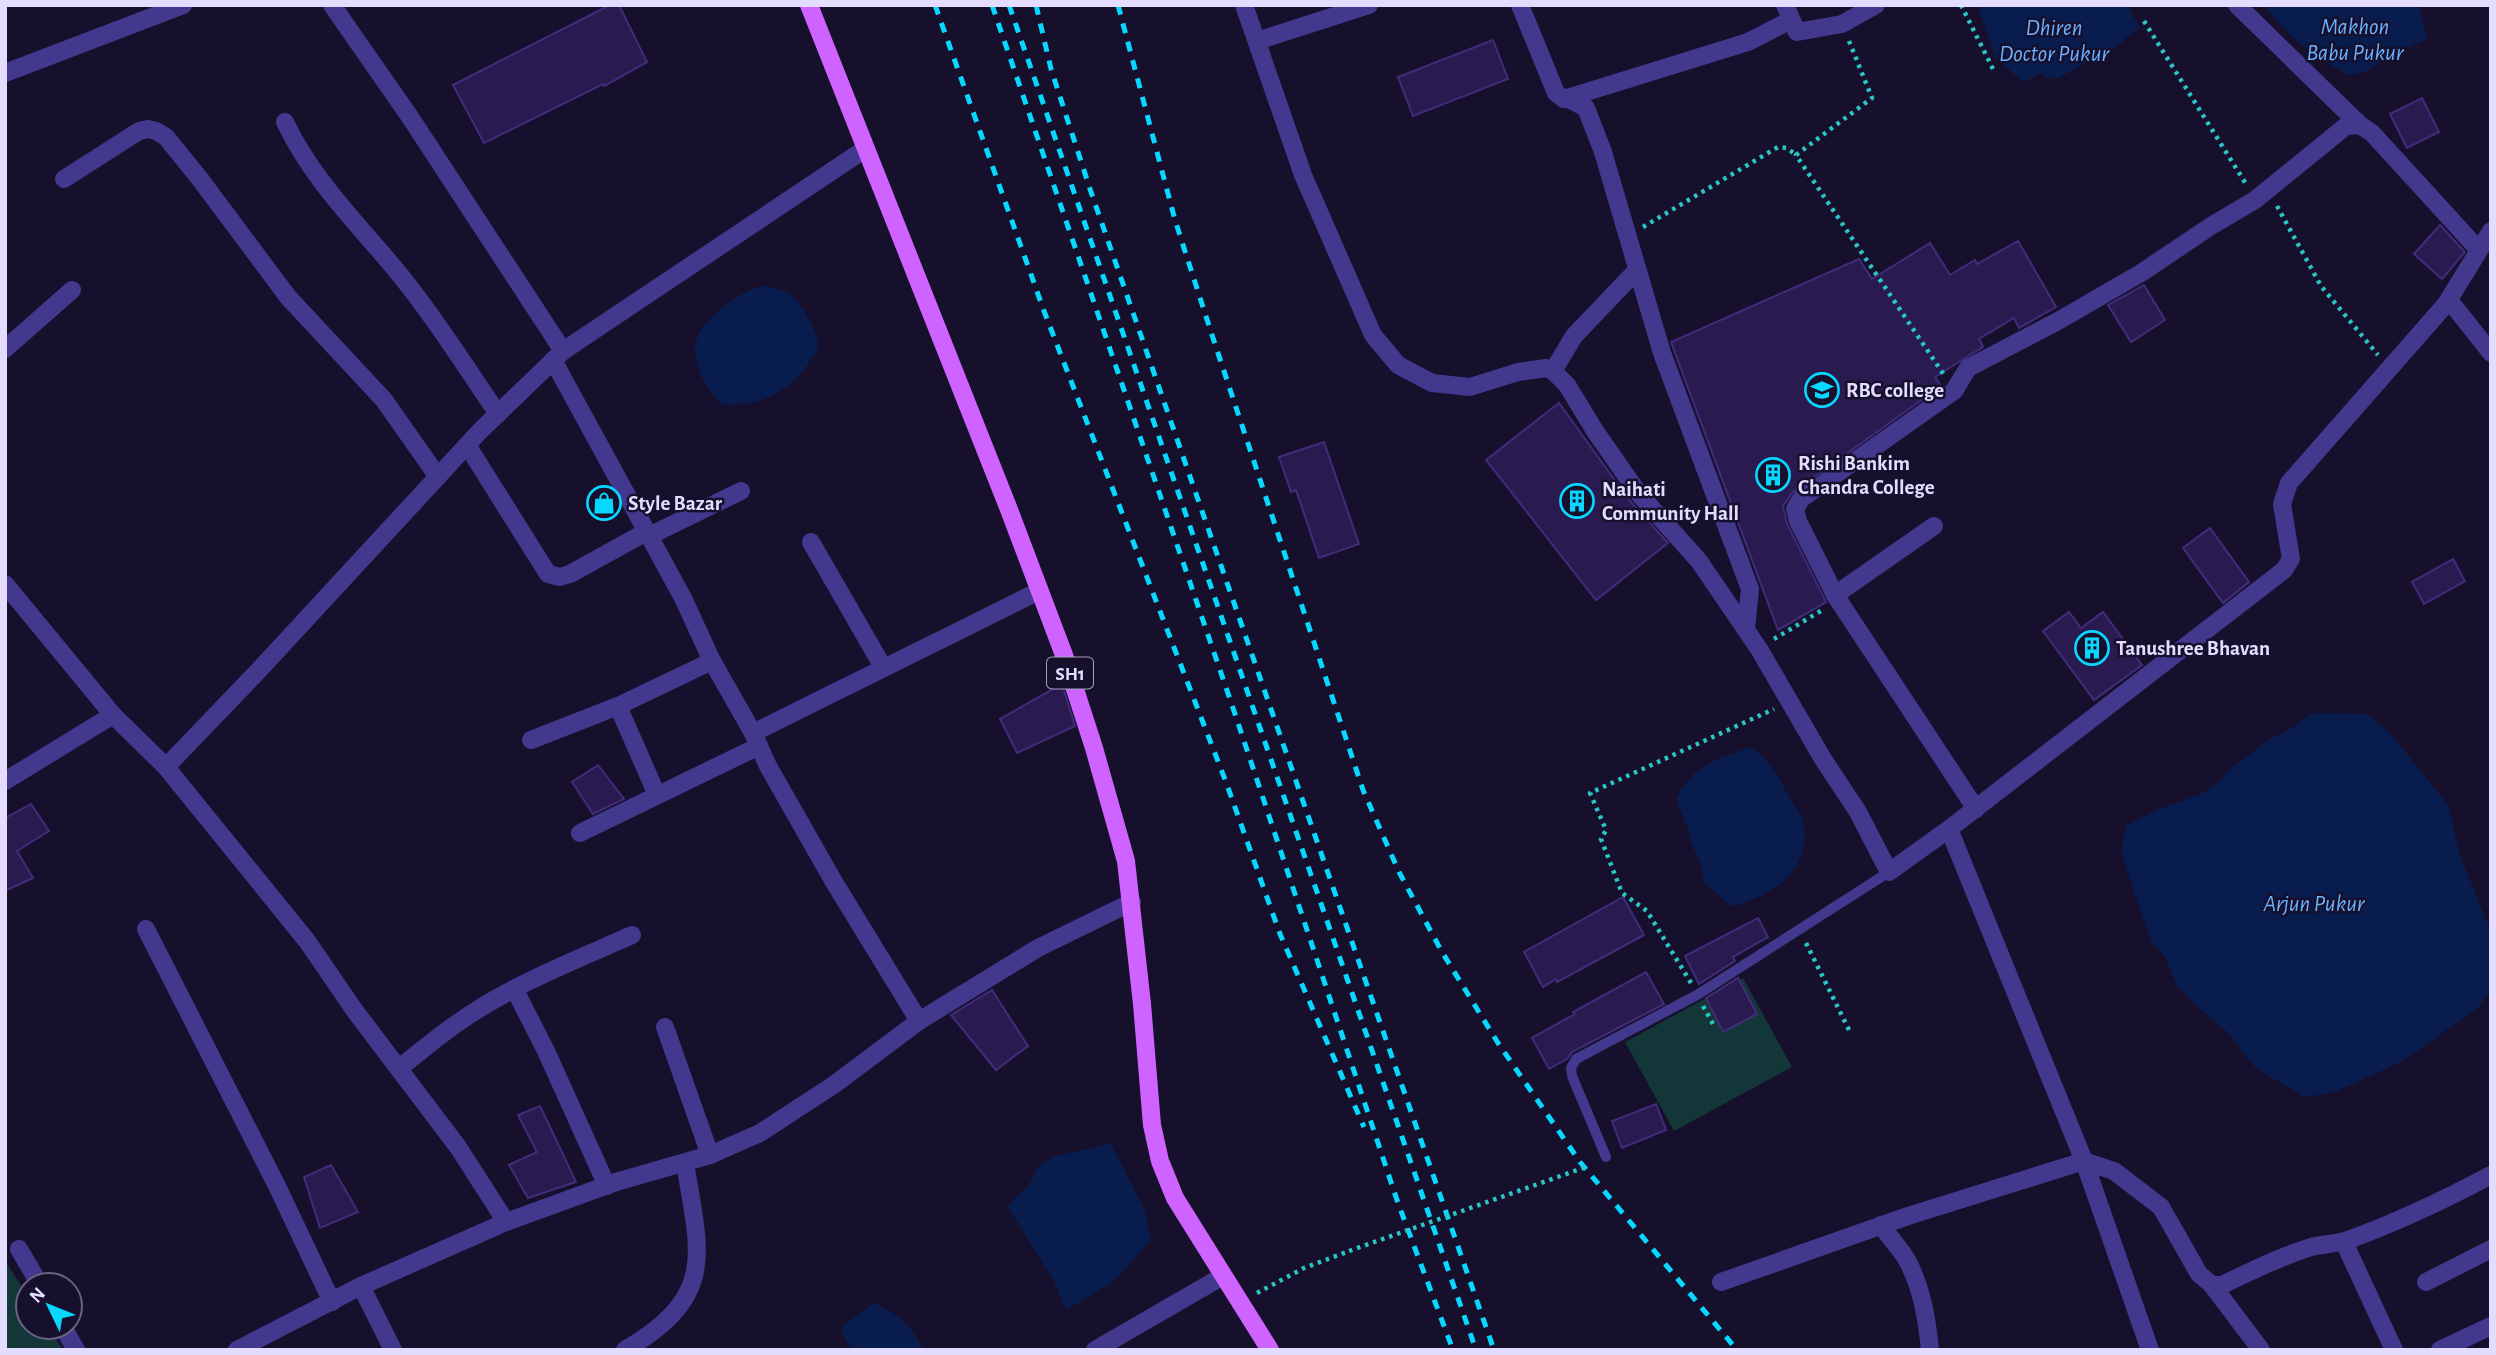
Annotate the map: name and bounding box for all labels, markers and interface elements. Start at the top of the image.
water label: Makhon Babu Pukur [2307,16,2404,65]
water label: Dhiren Doctor Pukur [1999,17,2109,66]
school or university icon: RBC college [1803,371,1841,409]
place label: RBC college [1846,380,1944,401]
place label: Rishi Bankim Chandra College [1798,453,1935,498]
building icon: Rishi Bankim Chandra College [1754,456,1792,494]
place label: Naihati Community Hall [1602,479,1739,524]
building icon: Naihati Community Hall [1558,482,1596,520]
shop icon: Style Bazar [585,484,623,522]
place label: Style Bazar [628,493,723,514]
building icon: Tanushree Bhavan [2073,629,2111,667]
place label: Tanushree Bhavan [2116,638,2270,659]
road number: SH1 [1047,658,1093,688]
water label: Arjun Pukur [2262,893,2365,916]
north arrow [14,1271,84,1341]
text: N [26,1284,49,1307]

